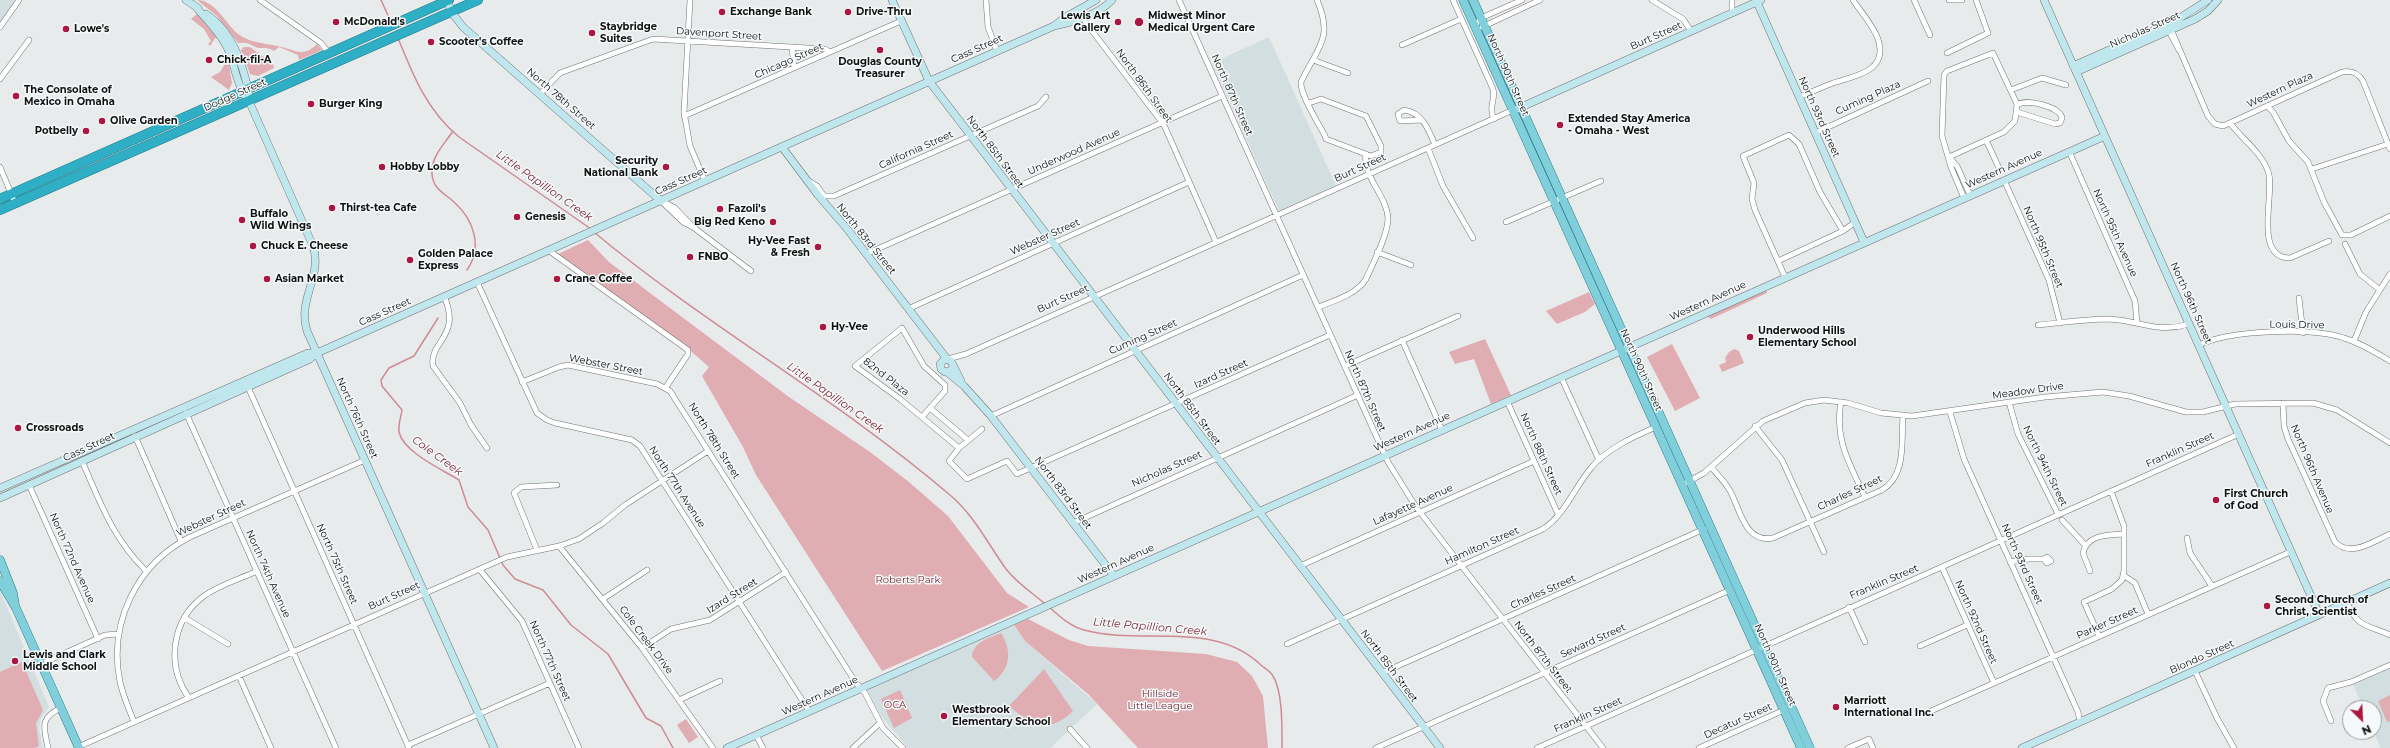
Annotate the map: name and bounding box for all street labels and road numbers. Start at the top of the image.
street label: Nicholas Street [2108,9,2182,51]
street label: Burt Street [1628,19,1684,53]
street label: Davenport Street [676,25,762,43]
street label: Cass Street [949,32,1005,66]
street label: North 90th Street [1485,32,1531,118]
street label: Chicago Street [753,40,825,82]
street label: North 86th Street [1113,47,1175,125]
street label: North 87th Street [1209,52,1255,138]
street label: North 78th Street [524,66,598,132]
street label: Western Plaza [2245,69,2315,111]
street label: North 93rd Street [1796,75,1842,159]
street label: Dodge Street [202,76,268,114]
street label: Cuming Plaza [1834,78,1902,118]
street label: North 85th Street [964,113,1026,191]
street label: Underwood Avenue [1026,126,1122,178]
street label: California Street [877,128,955,172]
street label: Western Avenue [1964,147,2044,191]
street label: Burt Street [1332,151,1388,185]
street label: Cass Street [653,164,709,198]
street label: North 95th Avenue [2090,187,2140,279]
street label: North 83rd Street [834,201,898,277]
street label: North 95th Street [2020,204,2066,290]
street label: Webster Street [1008,216,1082,258]
street label: North 96th Street [2168,260,2214,346]
street label: Western Avenue [1668,279,1748,323]
street label: Burt Street [1035,282,1091,316]
street label: Cass Street [357,295,413,329]
street label: Cuming Street [1107,317,1179,357]
street label: Louis Drive [2269,319,2325,331]
street label: North 90th Street [1618,327,1664,413]
street label: North 87th Street [1342,348,1388,434]
street label: Webster Street [568,352,644,378]
street label: 82nd Plaza [861,355,911,399]
street label: Izard Street [1192,357,1250,391]
street label: North 85th Street [1161,370,1223,448]
street label: North 76th Street [334,376,380,460]
street label: Meadow Drive [1992,380,2064,402]
street label: North 78th Street [686,401,742,481]
street label: Western Avenue [1372,410,1452,454]
street label: North 88th Street [1518,411,1564,497]
street label: North 96th Avenue [2288,423,2336,515]
street label: North 94th Street [2020,424,2070,508]
street label: Cass Street [61,430,117,464]
street label: Franklin Street [2144,430,2216,470]
street label: North 77th Avenue [646,444,708,530]
street label: Nicholas Street [1130,448,1204,490]
street label: North 83rd Street [1032,454,1094,532]
street label: Charles Street [1816,473,1884,513]
street label: Lafayette Avenue [1371,482,1455,528]
street label: Webster Street [174,497,248,539]
street label: North 72nd Avenue [47,511,97,605]
street label: North 75th Street [314,522,360,606]
street label: North 93rd Street [1999,522,2045,606]
street label: Hamilton Street [1443,524,1521,568]
street label: North 74th Avenue [243,528,293,620]
street label: Western Avenue [1076,542,1156,586]
street label: Franklin Street [1848,562,1920,602]
street label: Charles Street [1509,572,1577,612]
street label: Izard Street [704,576,760,616]
street label: North 92nd Street [1952,578,2000,666]
street label: Burt Street [366,579,422,613]
street label: Cole Creek Drive [616,604,676,676]
street label: Parker Street [2075,604,2139,642]
street label: North 77th Street [527,619,573,703]
street label: North 87th Street [1511,619,1575,695]
street label: Seward Street [1559,621,1627,661]
street label: North 90th Street [1752,622,1798,708]
street label: North 85th Street [1358,627,1420,705]
street label: Blondo Street [2168,637,2236,677]
street label: Western Avenue [780,674,860,718]
street label: Franklin Street [1552,695,1624,735]
street label: Decatur Street [1702,701,1774,741]

